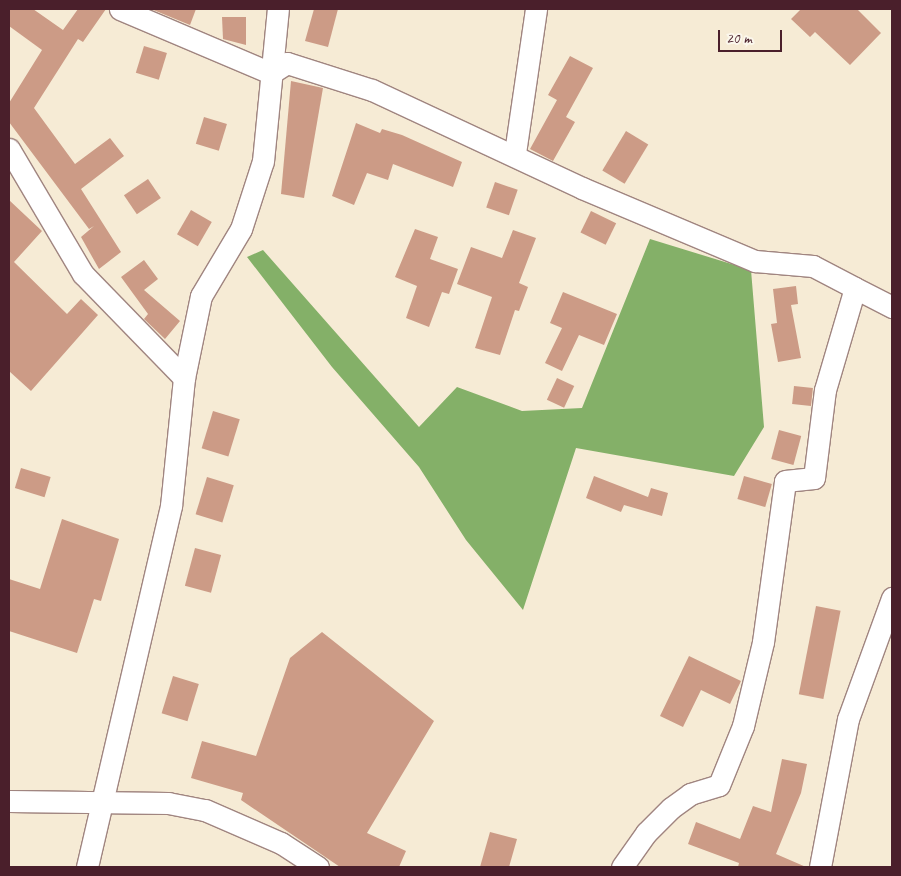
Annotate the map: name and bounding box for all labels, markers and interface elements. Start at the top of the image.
scale bar [721,20,785,52]
text: 20 m [726,29,752,48]

